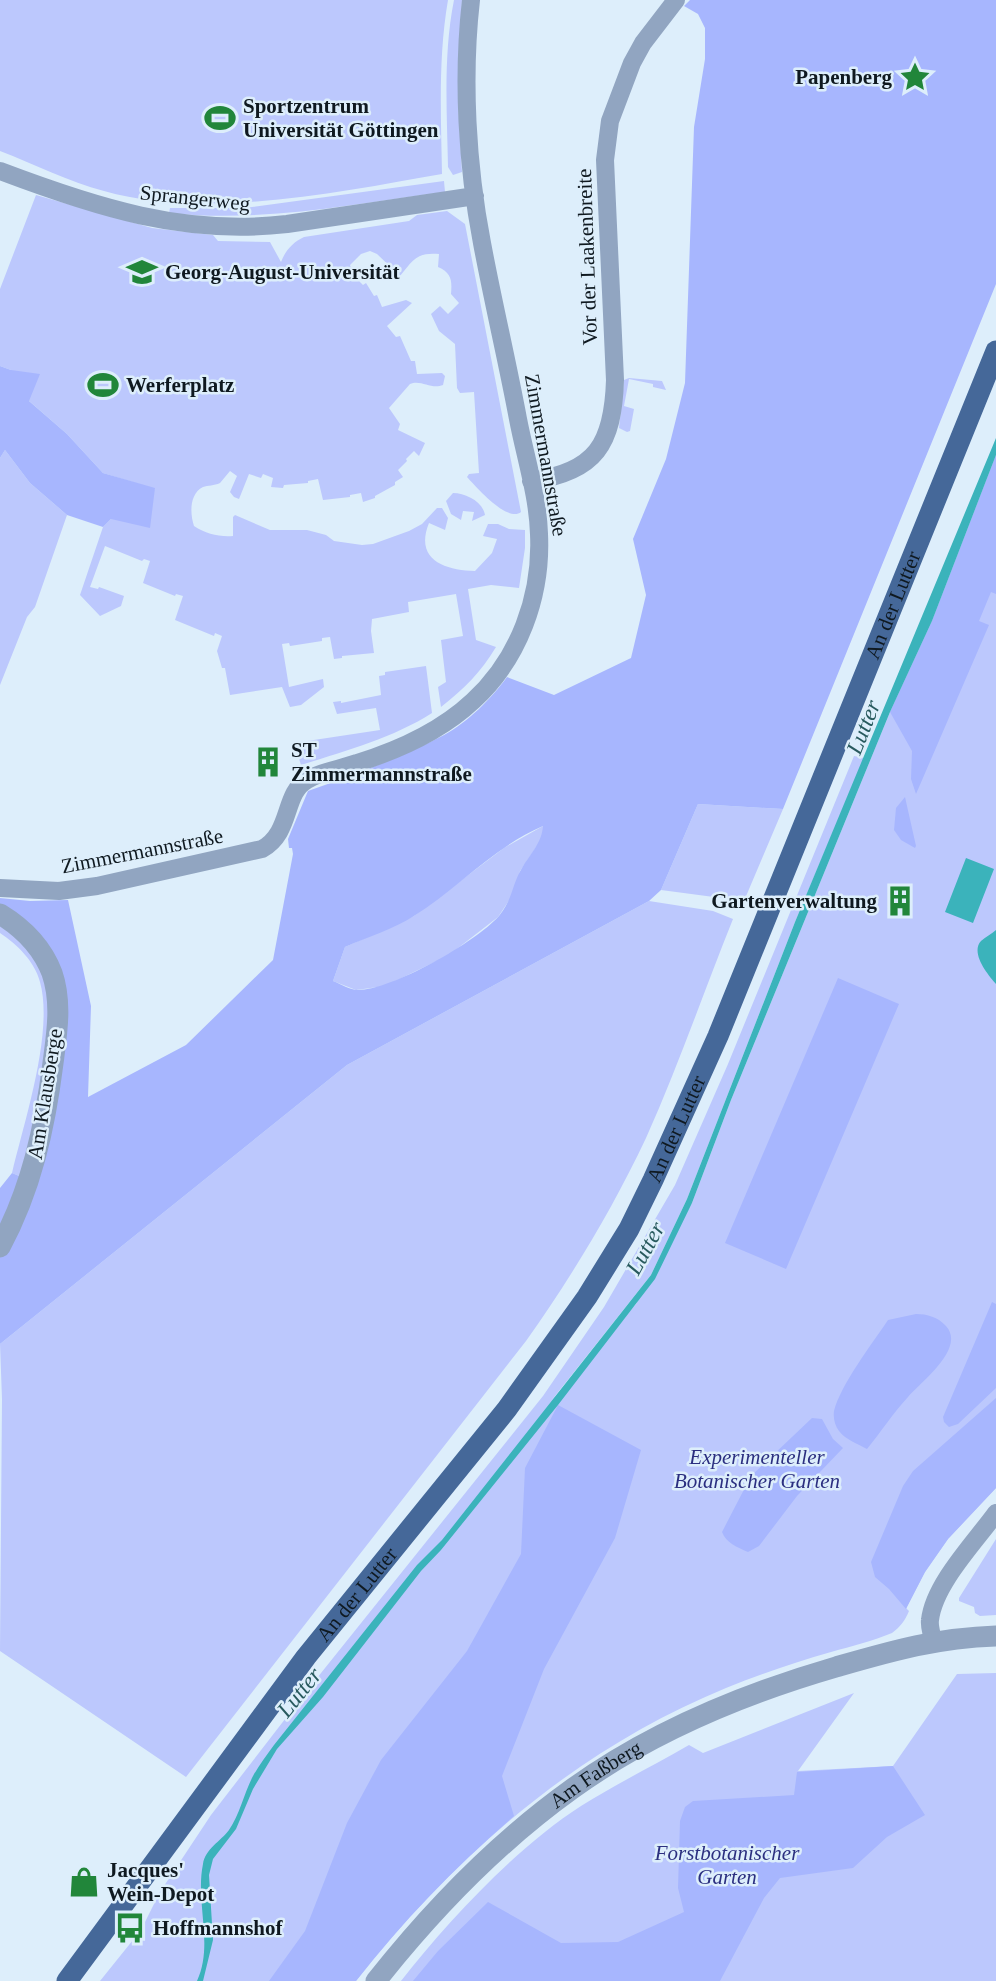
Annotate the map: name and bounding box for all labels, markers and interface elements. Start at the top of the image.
place icon: Papenberg [898,60,932,94]
place label: Papenberg [795,65,892,89]
place label: Sportzentrum Universität Göttingen [243,94,439,142]
sports icon: Sportzentrum Universität Göttingen [203,101,237,135]
street label: Vor der Laakenbreite [572,168,602,346]
street label: Sprangerweg [139,180,252,216]
school or university icon: Georg-August-Universität [125,255,159,289]
place label: Georg-August-Universität [165,260,399,284]
sports icon: Werferplatz [86,368,120,402]
street label: Zimmermannstraße [520,372,572,538]
place label: Werferplatz [126,373,234,397]
street label: An der Lutter [860,548,925,663]
water label: Lutter [841,695,886,759]
place label: ST Zimmermannstraße [291,738,472,786]
building icon: ST Zimmermannstraße [251,745,285,779]
street label: Zimmermannstraße [59,824,225,878]
building icon: Gartenverwaltung [883,884,917,918]
place label: Gartenverwaltung [711,889,877,913]
street label: Am Klausberge [23,1027,67,1161]
street label: An der Lutter [642,1072,711,1186]
water label: Lutter [620,1217,671,1280]
park label: Experimenteller Botanischer Garten [674,1445,840,1493]
street label: An der Lutter [311,1543,402,1647]
water label: Lutter [271,1662,327,1723]
street label: Am Faßberg [545,1735,646,1813]
park label: Forstbotanischer Garten [654,1841,800,1889]
place label: Jacques' Wein-Depot [107,1858,214,1906]
shop icon: Jacques' Wein-Depot [67,1865,101,1899]
bus stop icon: Hoffmannshof [113,1911,147,1945]
place label: Hoffmannshof [153,1916,284,1940]

